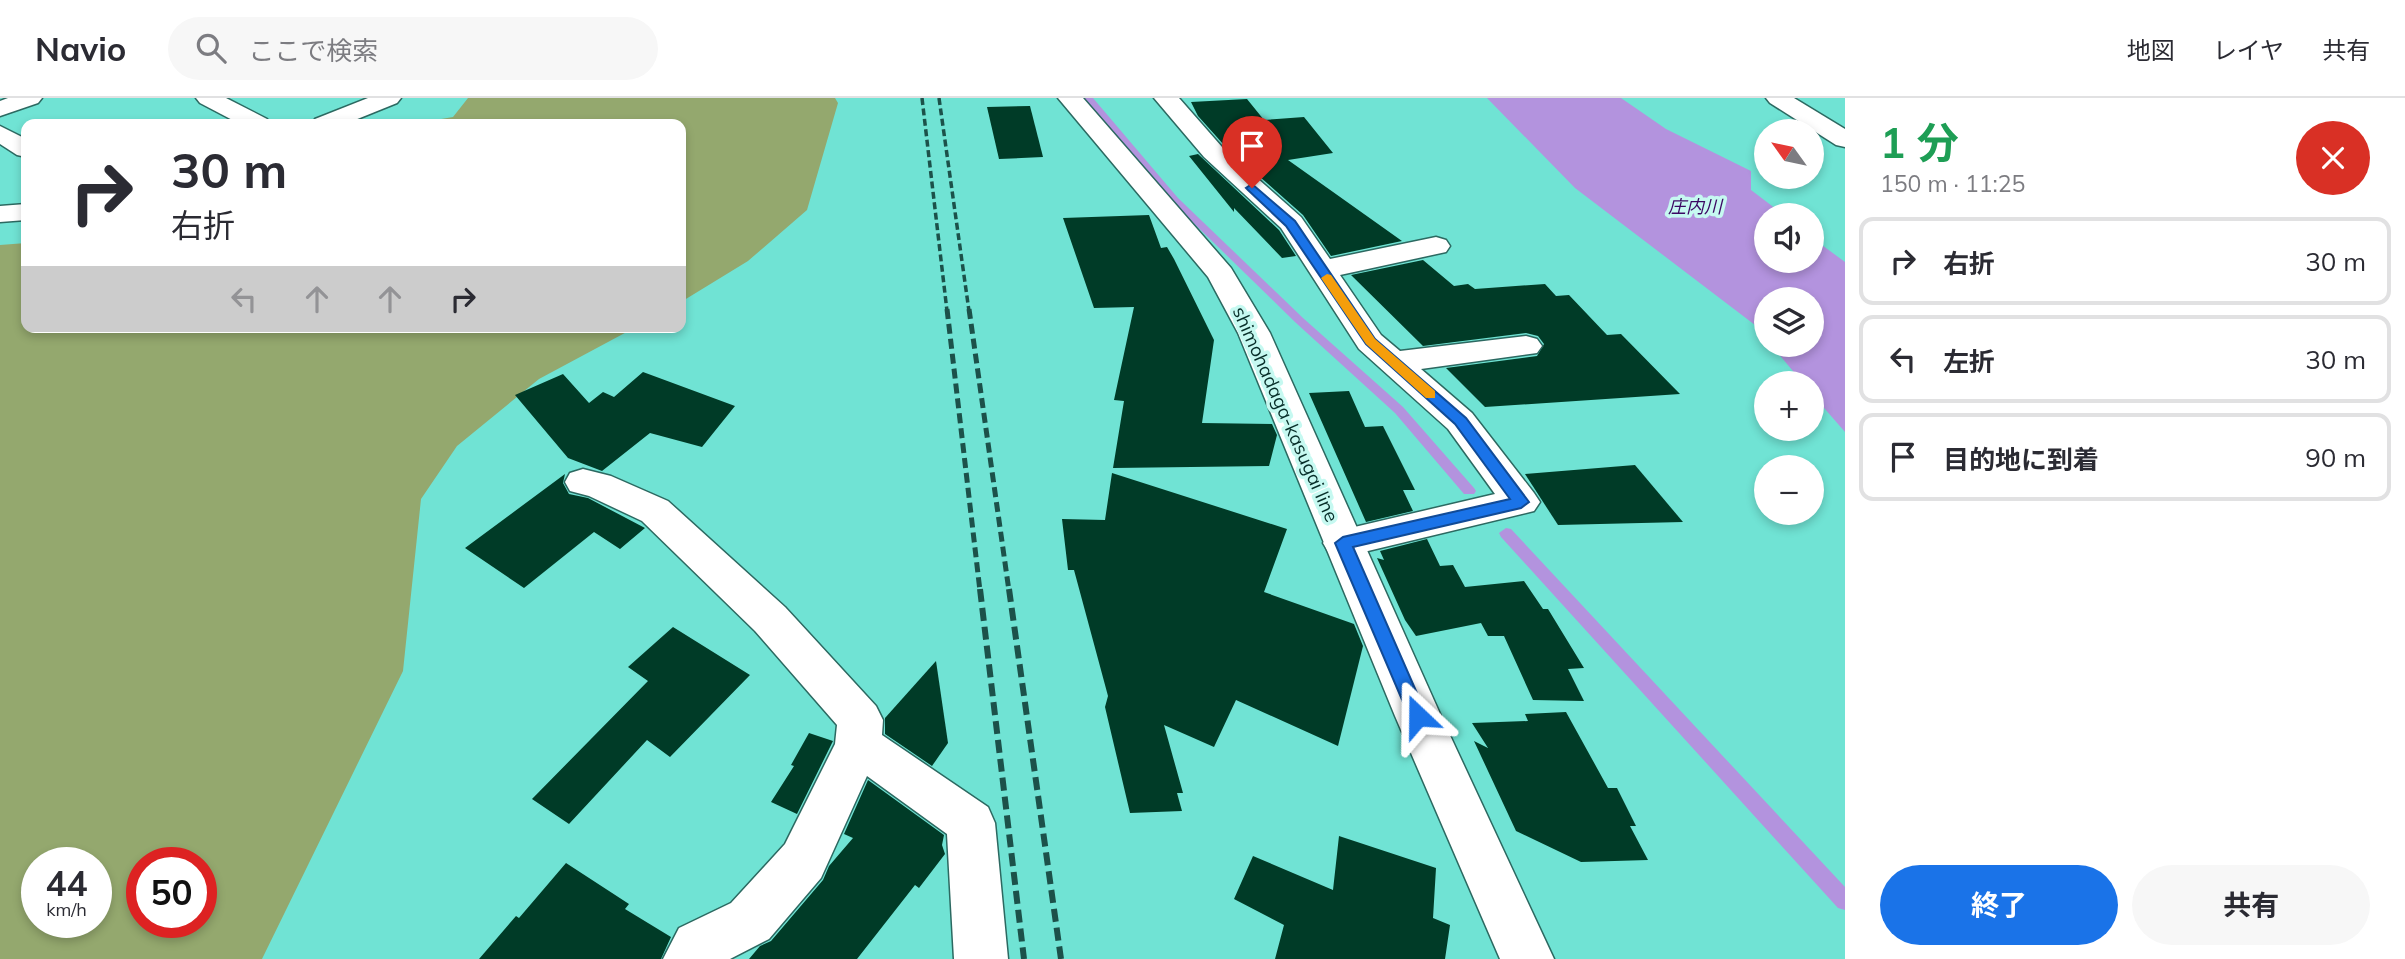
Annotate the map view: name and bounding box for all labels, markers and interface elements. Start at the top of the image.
search box [168,17,658,80]
text: Navio [35,28,126,69]
icon: search [192,29,230,67]
text: ここで検索 [248,34,378,67]
text: 地図 [2127,35,2175,65]
text: レイヤ [2213,35,2284,65]
text: 共有 [2322,35,2370,65]
pin [1222,116,1282,188]
text: 1 分 [1880,116,1959,169]
north arrow [1754,119,1824,189]
map controls [1754,119,1824,525]
button: close [2296,121,2370,195]
icon: arrive [1233,127,1271,165]
text: 30 m [171,139,287,200]
icon: right [56,147,147,238]
text: 150 m · 11:25 [1880,169,2025,198]
water label: 庄内川 [1668,195,1724,218]
button: sound [1754,203,1824,273]
text: 右折 [171,205,235,245]
icon: right [1884,242,1922,280]
text: 30 m [2305,245,2366,278]
text: 右折 [1943,247,1995,280]
icon: left [225,280,263,318]
icon: ahead [298,280,336,318]
icon: ahead [371,280,409,318]
icon: right [444,280,482,318]
button: layers [1754,287,1824,357]
street label: shimohadaga-kasugai line [1228,303,1344,525]
icon: left [1884,340,1922,378]
text: 30 m [2305,343,2366,376]
text: 左折 [1943,345,1995,378]
button: + [1754,371,1824,441]
icon: arrive [1884,438,1922,476]
text: 90 m [2305,441,2366,474]
text: 目的地に到着 [1943,443,2099,476]
button: − [1754,455,1824,525]
position arrow [1381,679,1455,753]
speed limit sign: 50 [126,847,217,938]
text: 44 [45,861,88,905]
button: 終了 [1880,865,2118,945]
button: 共有 [2132,865,2370,945]
text: km/h [46,898,87,921]

